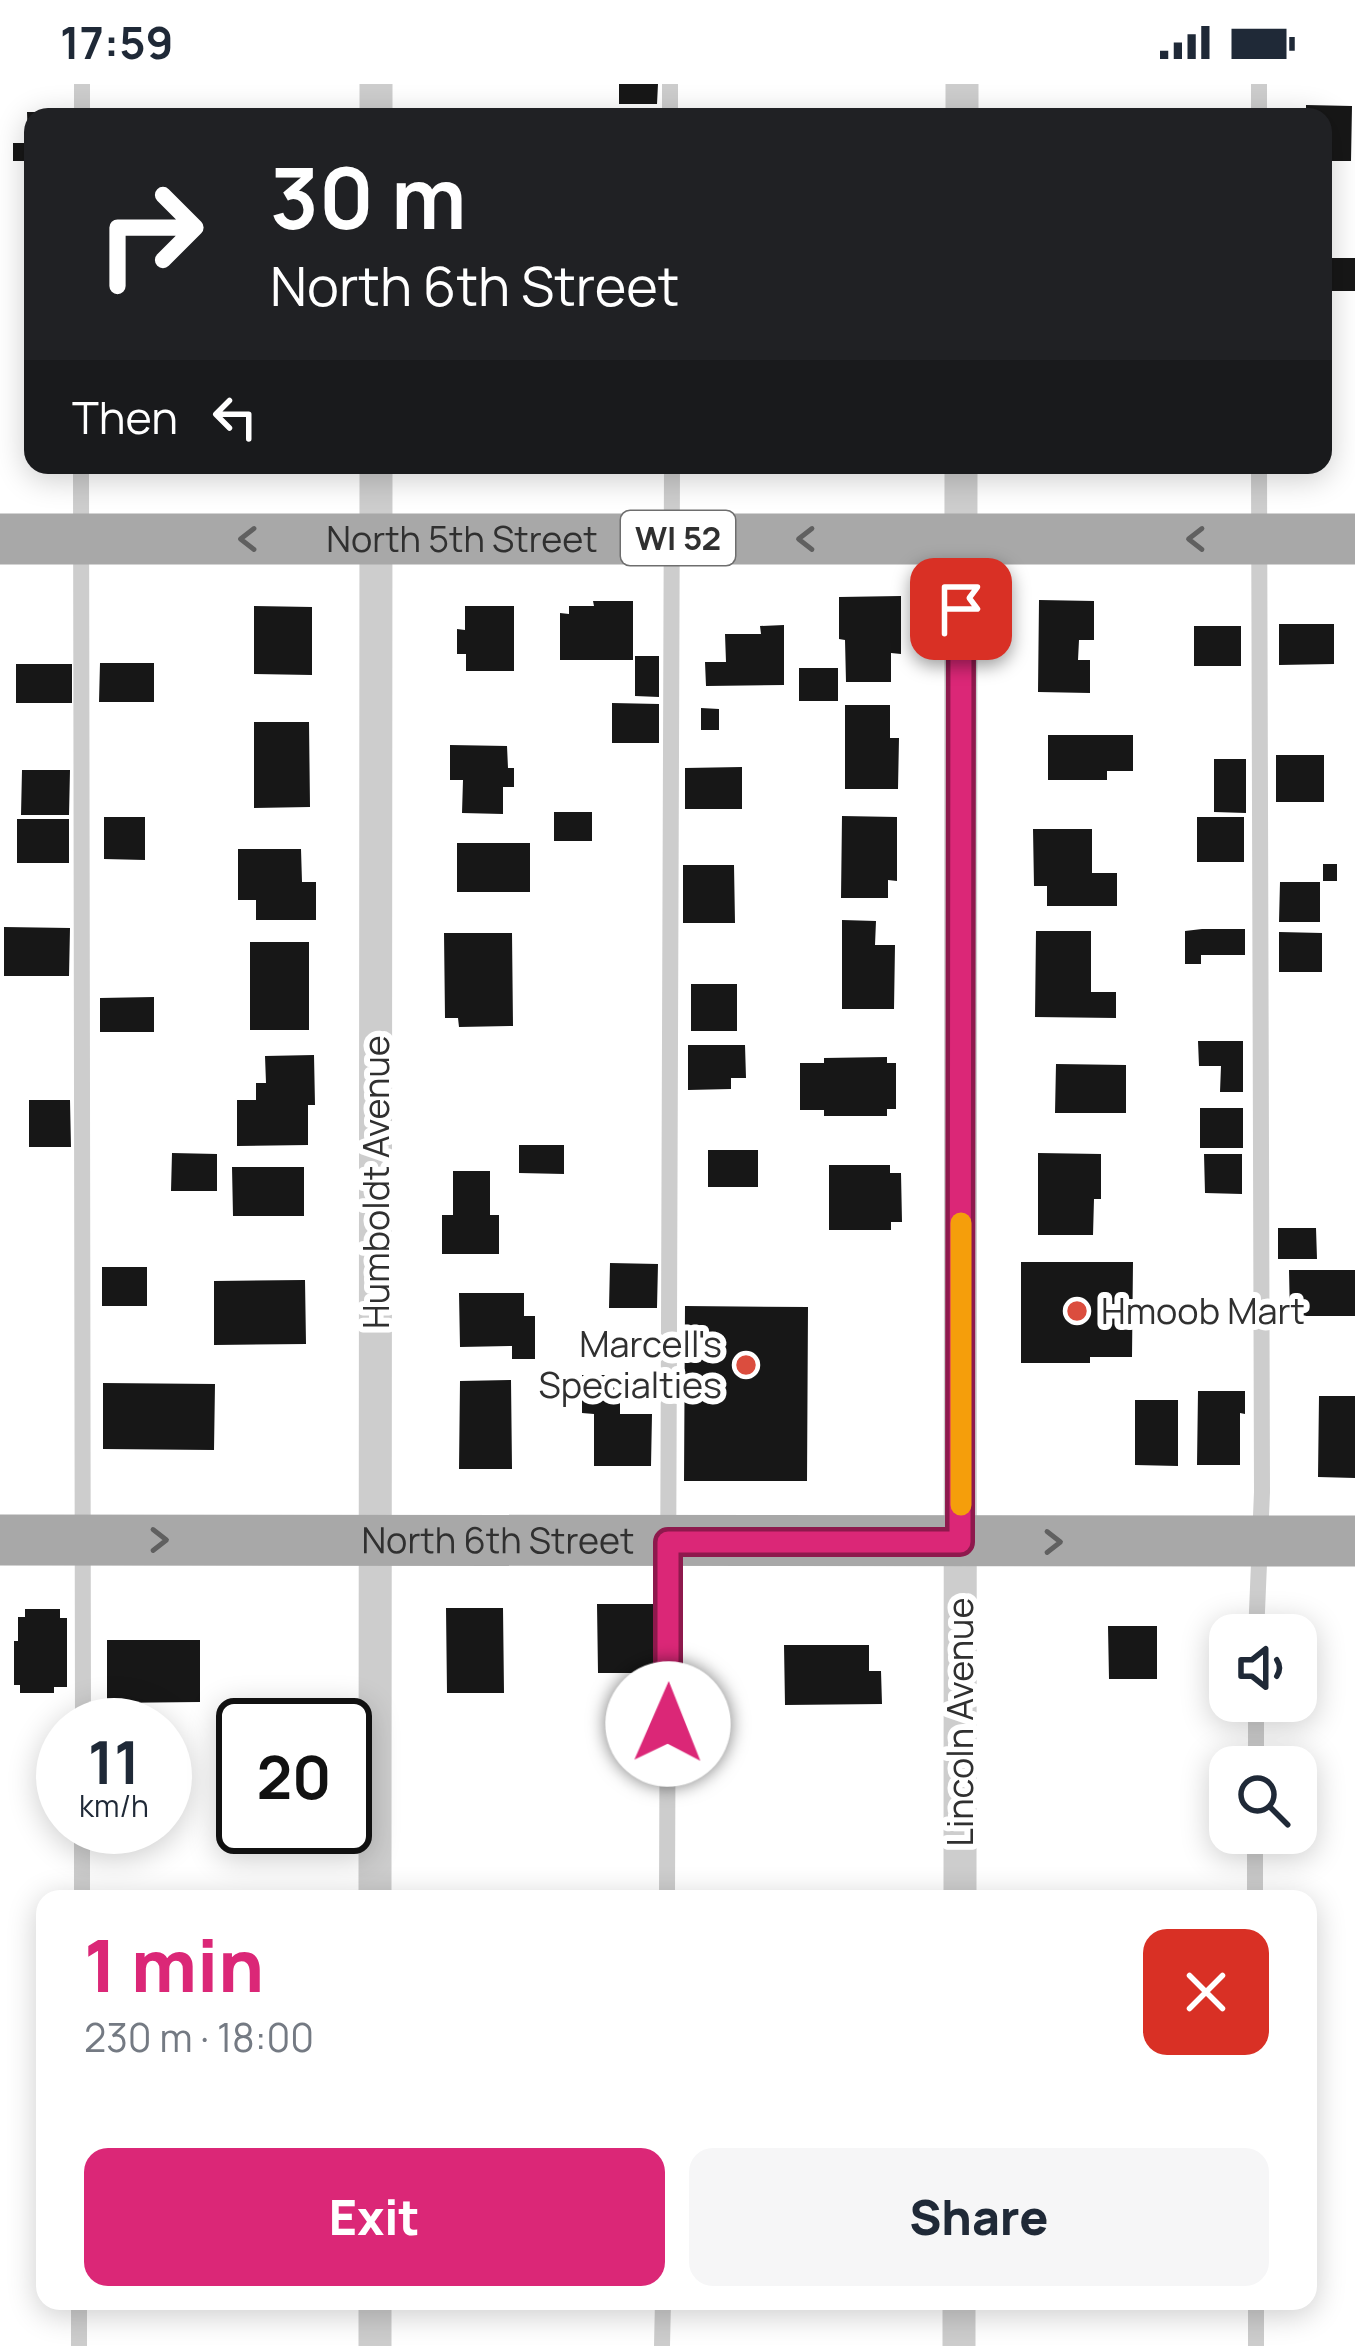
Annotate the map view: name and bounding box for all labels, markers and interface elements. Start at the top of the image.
text: 17:59 [60,11,173,73]
text: 30 m [270,139,466,254]
icon: right [72,156,228,312]
text: North 6th Street [270,248,679,322]
icon: left [202,384,268,450]
text: Then [72,386,178,448]
road number: WI 52 [621,511,735,565]
street label: North 5th Street [326,514,598,563]
one-way arrow [238,526,256,552]
one-way arrow [796,526,814,552]
one-way arrow [1186,526,1204,552]
pin [910,558,1012,660]
icon: arrive [928,576,994,642]
street label: Humboldt Avenue [351,1035,400,1329]
place label: Hmoob Mart [1101,1286,1305,1335]
marker: Hmoob Mart [1064,1298,1090,1324]
place label: Marcell's Specialties [538,1319,722,1409]
marker: Marcell's Specialties [733,1352,759,1378]
street label: North 6th Street [361,1515,635,1564]
one-way arrow [151,1527,169,1553]
one-way arrow [1045,1529,1063,1555]
street label: Lincoln Avenue [935,1598,984,1846]
map controls [1209,1614,1317,1854]
button: sound [1209,1614,1317,1722]
position arrow [605,1661,731,1787]
speed limit sign: 20 [216,1698,372,1854]
text: 11 [88,1720,140,1802]
button: search [1209,1746,1317,1854]
text: km/h [79,1785,149,1826]
text: 1 min [84,1915,264,2014]
button: close [1143,1929,1269,2055]
text: 230 m · 18:00 [84,2010,314,2064]
button: Exit [84,2148,665,2286]
button: Share [689,2148,1269,2286]

